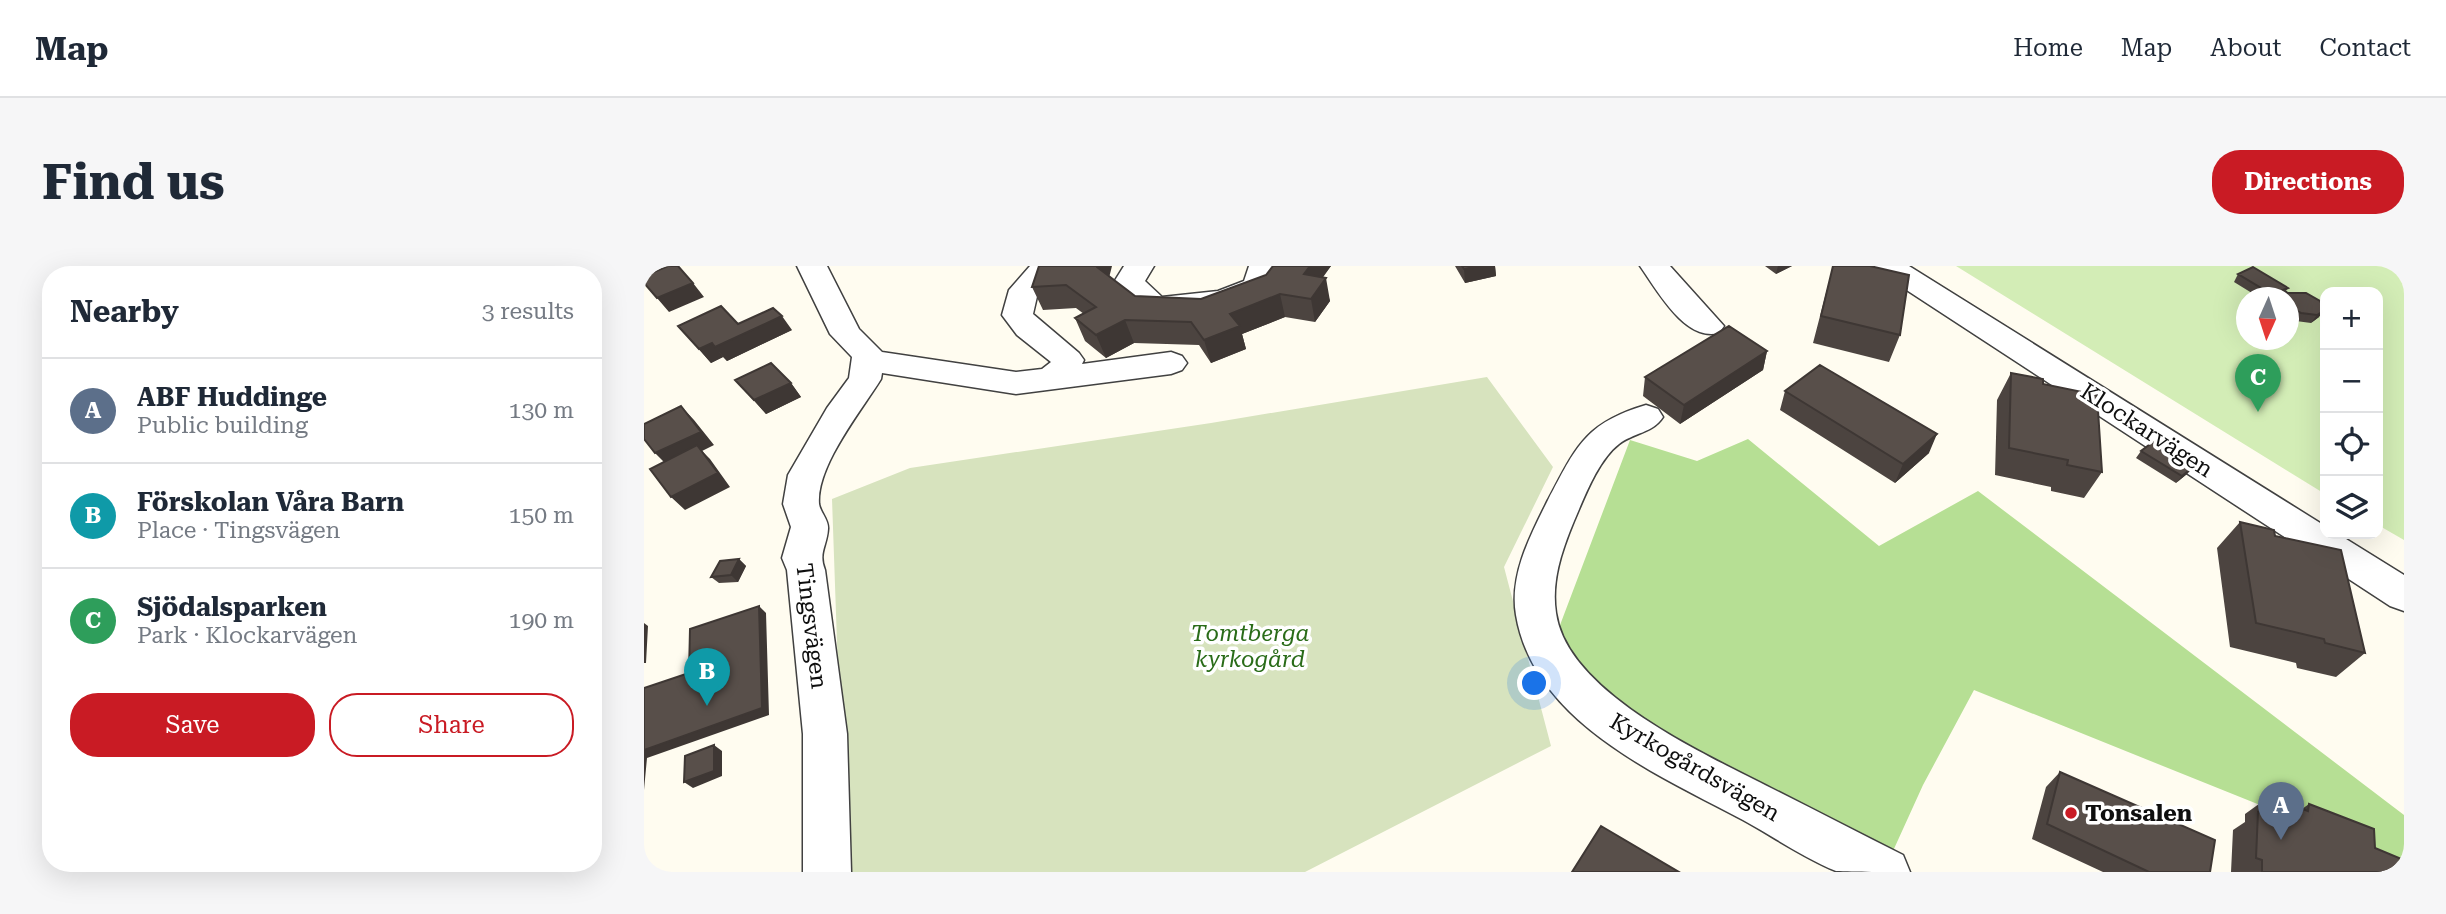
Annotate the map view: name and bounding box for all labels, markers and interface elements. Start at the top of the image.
text: Map [35,29,109,68]
text: Home [2013,34,2083,62]
text: Map [2121,34,2172,62]
text: About [2210,34,2281,62]
text: Contact [2319,34,2411,62]
button: Directions [2212,150,2404,214]
text: Find us [42,154,225,211]
north arrow [2236,287,2299,350]
map controls [2320,287,2383,539]
button: + [2320,287,2383,350]
text: Nearby [70,294,179,329]
text: 3 results [482,298,574,325]
button: − [2320,350,2383,413]
pin: C [2235,354,2281,412]
street label: Klockarvägen [2076,378,2218,483]
text: ABF Huddinge [137,382,327,412]
text: A [85,397,101,424]
text: 130 m [509,397,574,424]
text: Public building [137,412,308,439]
button: locate [2320,413,2383,476]
button: layers [2320,476,2383,539]
text: Förskolan Våra Barn [137,487,404,517]
text: B [85,502,101,529]
text: 150 m [509,502,574,529]
text: Place · Tingsvägen [137,517,340,544]
street label: Tingsvägen [790,562,833,691]
text: Sjödalsparken [137,592,327,622]
text: C [85,607,101,634]
text: 190 m [509,607,574,634]
park label: Tomtberga kyrkogård [1191,620,1310,673]
text: Park · Klockarvägen [137,622,357,649]
pin: B [684,648,730,706]
your location [1517,666,1551,700]
button: Save [70,693,315,757]
button: Share [329,693,574,757]
street label: Kyrkogårdsvägen [1605,708,1785,827]
pin: A [2258,782,2304,840]
place label: Tonsalen [2085,800,2193,827]
marker: Tonsalen [2063,805,2079,821]

